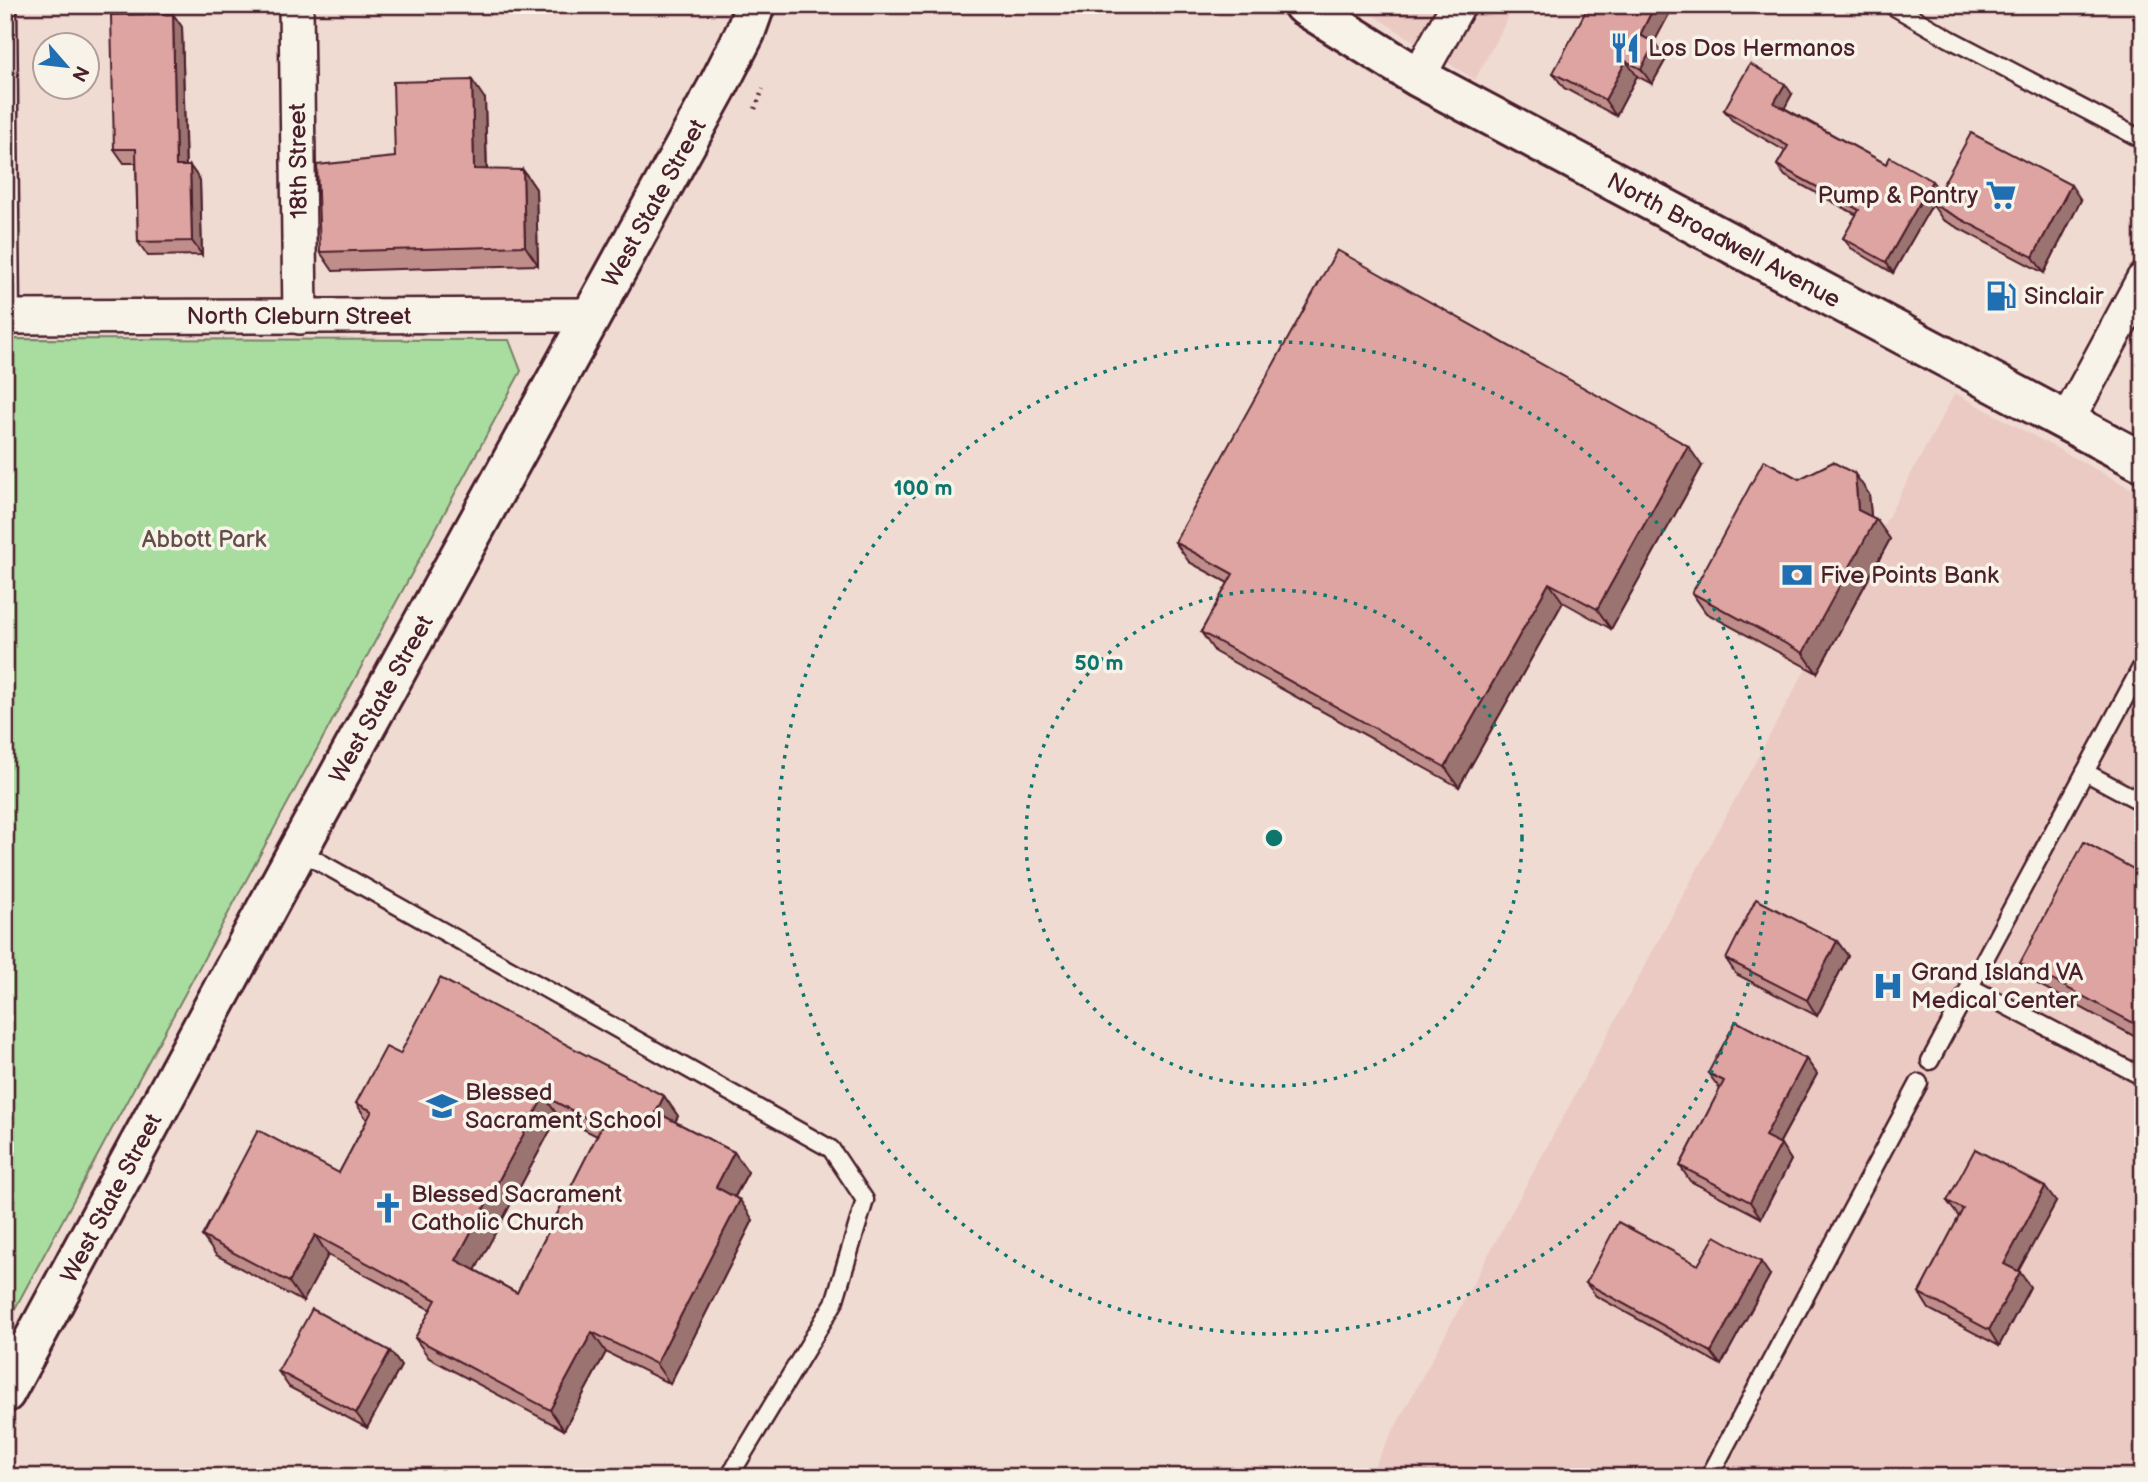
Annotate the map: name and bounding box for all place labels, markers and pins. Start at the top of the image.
restaurant icon: Los Dos Hermanos [1608,31,1642,65]
place label: Los Dos Hermanos [1648,34,1855,63]
supermarket icon: Pump & Pantry [1984,178,2018,212]
place label: Pump & Pantry [1818,181,1978,210]
fuel station icon: Sinclair [1984,279,2018,313]
place label: Sinclair [2024,282,2104,311]
bank icon: Five Points Bank [1780,558,1814,592]
place label: Five Points Bank [1820,561,1999,590]
centre of rings [1262,826,1286,850]
place label: Grand Island VA Medical Center [1911,958,2084,1015]
hospital icon: Grand Island VA Medical Center [1871,969,1905,1003]
place label: Blessed Sacrament School [465,1078,662,1135]
school or university icon: Blessed Sacrament School [425,1089,459,1123]
place label: Blessed Sacrament Catholic Church [411,1180,623,1237]
church icon: Blessed Sacrament Catholic Church [371,1191,405,1225]

